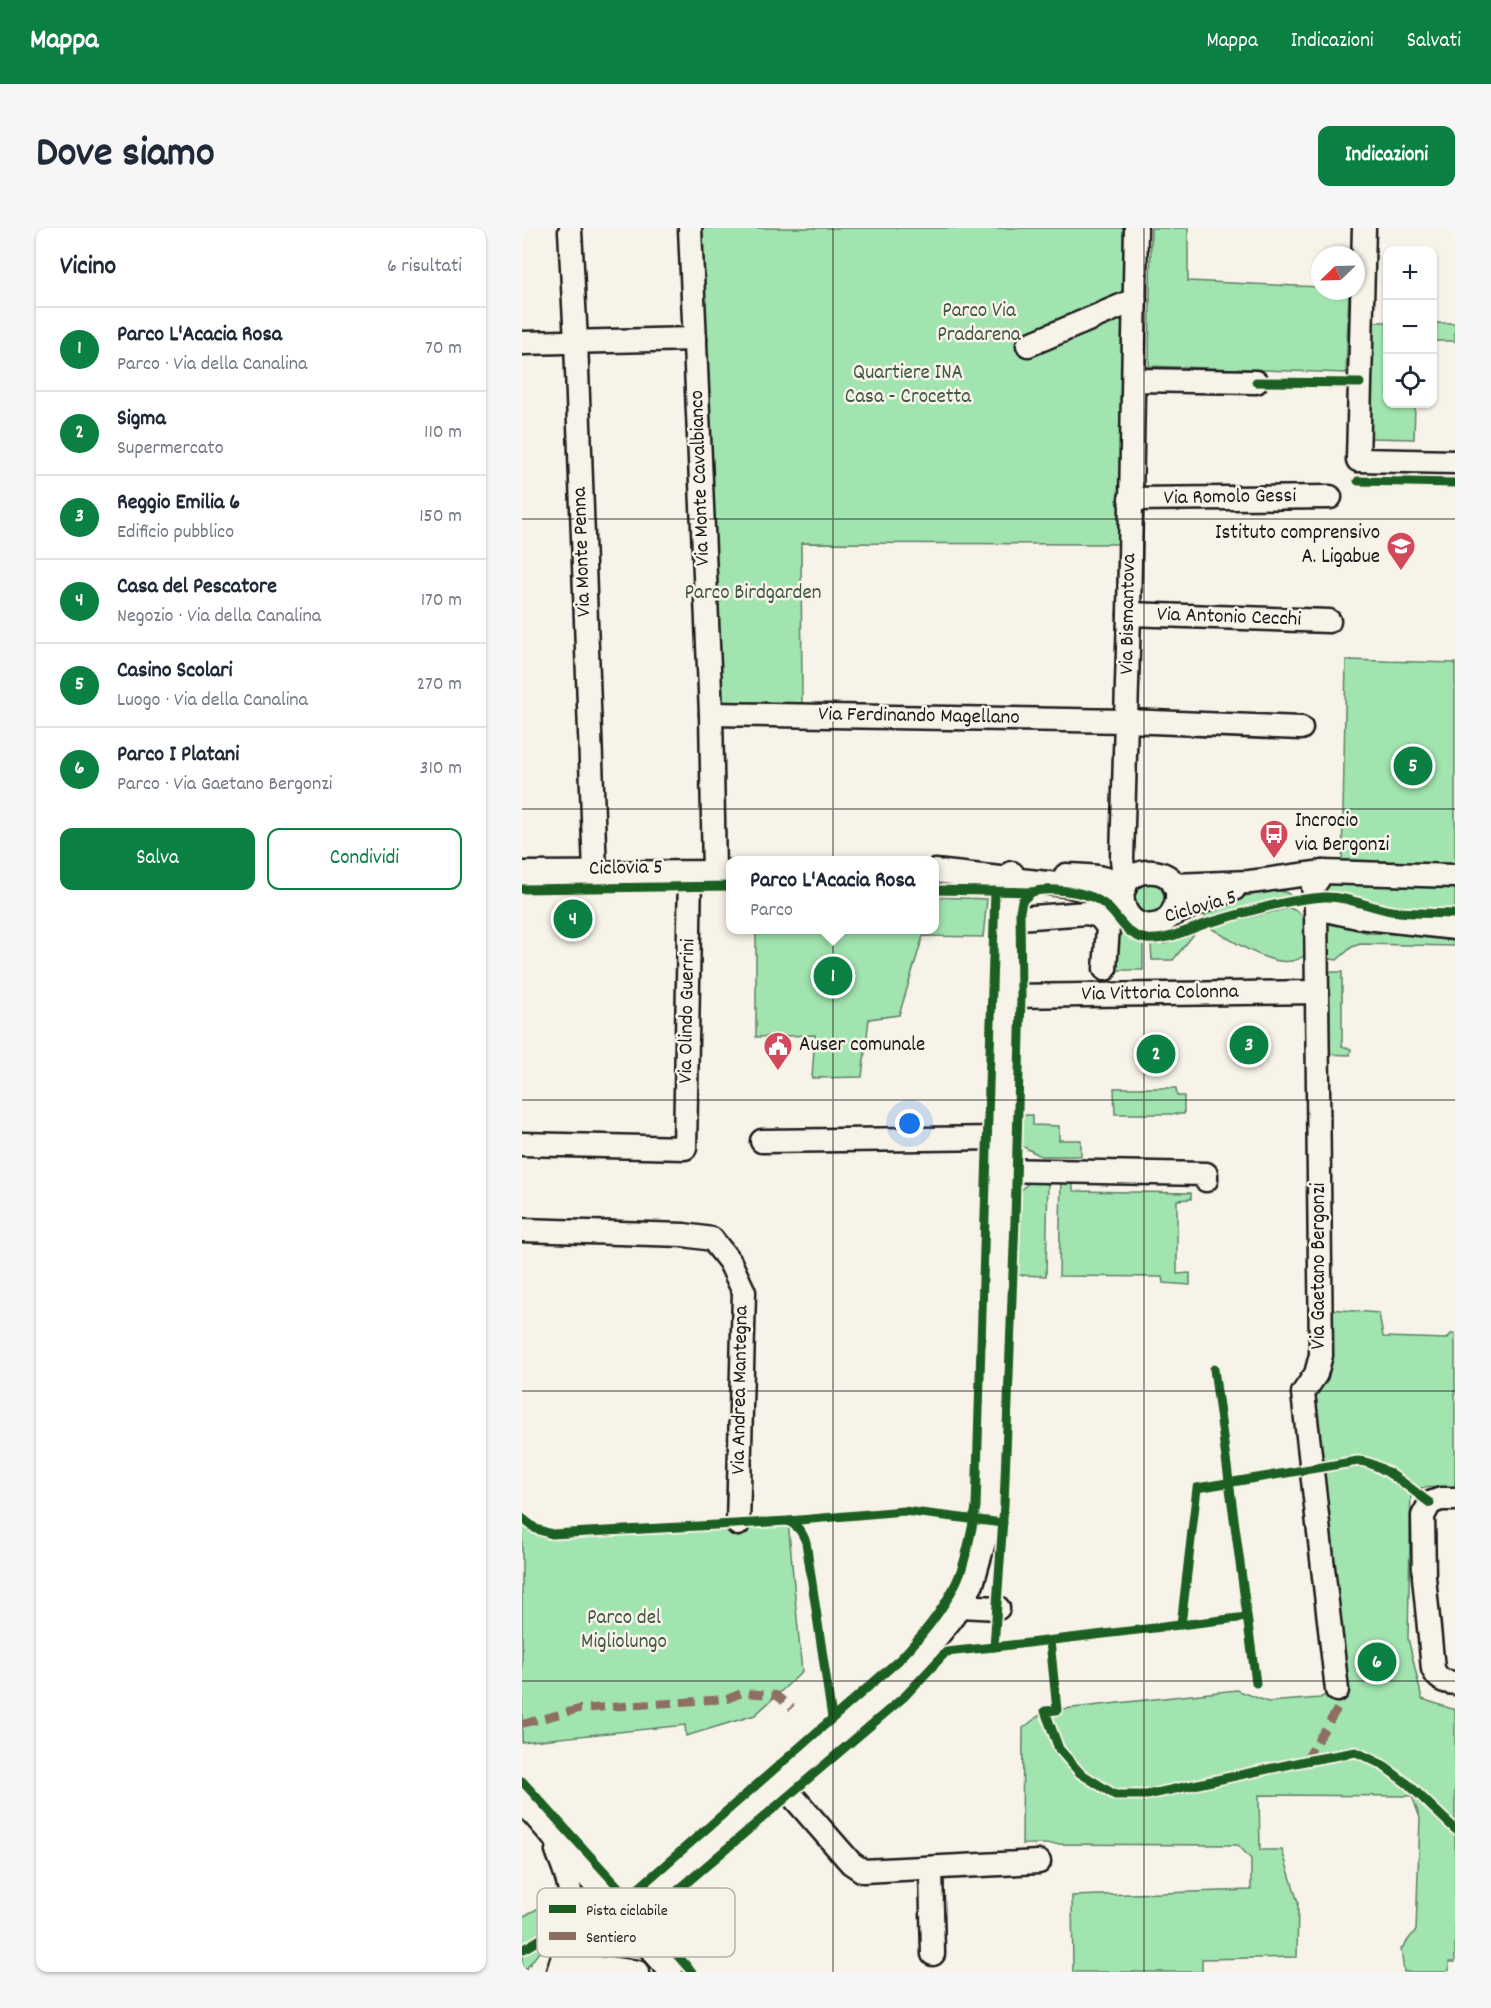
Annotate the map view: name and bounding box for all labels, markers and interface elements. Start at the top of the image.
text: Mappa [30,22,99,62]
text: Mappa [1206,27,1258,57]
text: Indicazioni [1291,27,1374,57]
text: Salvati [1407,27,1461,57]
text: Dove siamo [36,126,215,186]
button: Indicazioni [1318,126,1455,186]
north arrow [1311,246,1365,300]
map controls [1383,246,1437,408]
button: + [1383,246,1437,300]
text: Vicino [60,249,116,286]
text: 6 risultati [387,253,462,281]
park label: Parco Via Pradarena [937,297,1022,351]
button: − [1383,300,1437,354]
text: Parco L'Acacia Rosa [117,320,282,351]
text: 1 [77,335,82,363]
text: 70 m [425,335,462,363]
text: Parco · Via della Canalina [117,351,307,379]
button: locate [1383,354,1437,408]
park label: Quartiere INA Casa - Crocetta [845,359,972,413]
street label: Via Monte Cavalbianco [683,390,719,566]
text: Sigma [117,404,166,435]
text: 2 [75,419,84,447]
text: 110 m [424,419,462,447]
text: Supermercato [117,435,224,463]
street label: Via Romolo Gessi [1164,482,1297,514]
street label: Via Monte Penna [566,485,600,617]
text: Reggio Emilia 6 [117,488,240,519]
text: 3 [75,503,84,531]
text: 150 m [419,503,462,531]
text: Edificio pubblico [117,519,234,547]
place label: Istituto comprensivo A. Ligabue [1215,519,1380,573]
school or university icon: Istituto comprensivo A. Ligabue [1385,530,1417,572]
street label: Via Bismantova [1113,552,1145,675]
text: Casa del Pescatore [117,572,277,603]
park label: Parco Birdgarden [685,579,821,609]
text: 4 [75,587,84,615]
text: 170 m [421,587,462,615]
street label: Via Antonio Cecchi [1156,600,1302,636]
text: Negozio · Via della Canalina [117,603,321,631]
text: Casino Scolari [117,656,233,687]
text: 5 [75,671,84,699]
text: 270 m [416,671,462,699]
text: Luogo · Via della Canalina [117,687,308,715]
street label: Via Ferdinando Magellano [818,700,1020,734]
text: Parco I Platani [117,740,239,771]
pin: 5 [1394,744,1432,788]
text: 6 [75,755,84,783]
text: 310 m [420,755,462,783]
text: Parco · Via Gaetano Bergonzi [117,771,332,799]
place label: Incrocio via Bergonzi [1295,807,1389,861]
bus stop icon: Incrocio via Bergonzi [1258,818,1290,860]
button: Salva [60,828,255,890]
button: Condividi [267,828,462,890]
street label: Ciclovia 5 [589,853,663,885]
popup [726,856,939,934]
text: Parco L'Acacia Rosa [750,866,915,897]
street label: Ciclovia 5 [1161,883,1241,933]
pin: 4 [554,896,592,942]
text: Parco [750,897,793,925]
street label: Via Olindo Guerrini [672,938,704,1084]
pin: 1 [814,954,852,999]
street label: Via Vittoria Colonna [1081,978,1240,1010]
pin: 3 [1230,1022,1268,1068]
public building icon: Auser comunale [762,1030,794,1072]
place label: Auser comunale [799,1031,925,1061]
pin: 2 [1136,1032,1176,1076]
your location [895,1109,924,1138]
street label: Via Gaetano Bergonzi [1305,1182,1335,1349]
street label: Via Andrea Mantegna [725,1304,757,1475]
park label: Parco del Migliolungo [581,1604,667,1658]
pin: 6 [1358,1640,1396,1684]
legend [537,1888,735,1957]
text: Pista ciclabile [586,1900,668,1923]
text: Sentiero [586,1927,636,1950]

